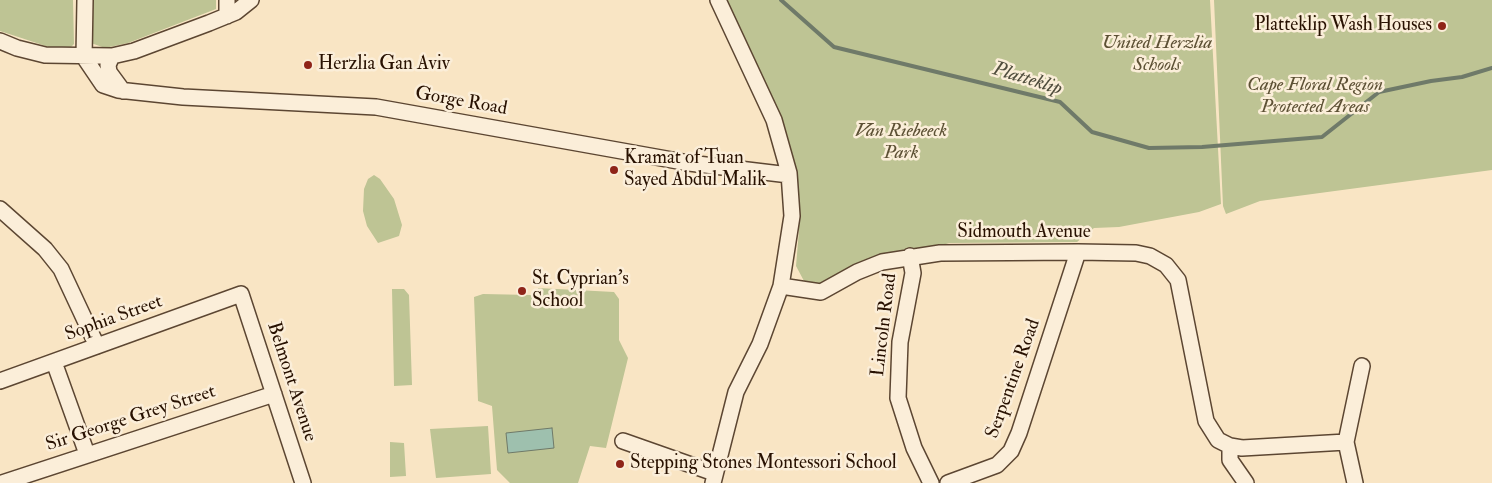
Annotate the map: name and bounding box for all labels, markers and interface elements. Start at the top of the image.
place label: Platteklip Wash Houses [1254,15,1432,37]
marker: Platteklip Wash Houses [1436,20,1448,32]
park label: United Herzlia Schools [1102,33,1212,77]
place label: Herzlia Gan Aviv [318,54,450,76]
water label: Platteklip [989,58,1065,102]
marker: Herzlia Gan Aviv [302,59,314,71]
park label: Cape Floral Region Protected Areas [1247,75,1383,119]
street label: Gorge Road [413,83,509,121]
park label: Van Riebeeck Park [855,121,947,165]
place label: Kramat of Tuan Sayed Abdul Malik [624,148,766,192]
marker: Kramat of Tuan Sayed Abdul Malik [608,164,620,176]
street label: Sidmouth Avenue [957,222,1091,244]
place label: St. Cyprian's School [532,269,629,313]
street label: Lincoln Road [867,272,903,378]
marker: St. Cyprian's School [516,285,528,297]
street label: Sophia Street [62,291,166,347]
street label: Serpentine Road [982,316,1046,442]
street label: Belmont Avenue [261,320,321,444]
street label: Sir George Grey Street [43,381,219,457]
place label: Stepping Stones Montessori School [630,453,897,475]
marker: Stepping Stones Montessori School [614,458,626,470]

